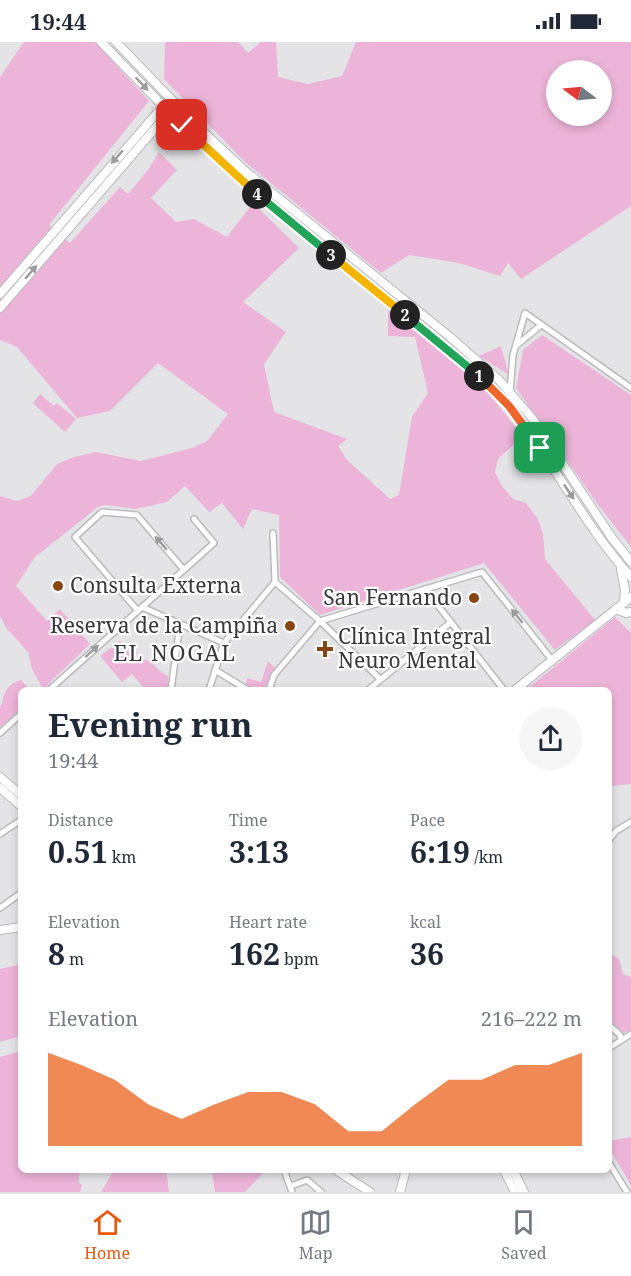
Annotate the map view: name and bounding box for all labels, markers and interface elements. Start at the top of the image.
text: 19:44 [30,6,86,36]
north arrow [546,60,612,126]
map controls [546,60,612,126]
one-way arrow [135,77,149,92]
pin [156,99,207,150]
icon: check [165,108,198,141]
one-way arrow [110,150,124,165]
pin: 4 [242,179,272,209]
text: 4 [252,183,262,205]
pin: 3 [316,240,346,270]
text: 3 [326,244,336,266]
one-way arrow [24,265,37,280]
pin: 2 [390,300,420,330]
text: 2 [400,304,410,326]
pin: 1 [464,361,494,391]
text: 1 [474,365,484,387]
pin [514,422,565,473]
icon: arrive [523,431,556,464]
one-way arrow [564,484,575,500]
one-way arrow [154,535,167,551]
place label: Consulta Externa [70,571,242,599]
marker: Consulta Externa [51,579,65,593]
place label: San Fernando [323,583,462,611]
marker: San Fernando [467,591,481,605]
one-way arrow [511,608,524,624]
place label: Reserva de la Campiña [50,611,278,639]
marker: Reserva de la Campiña [283,619,297,633]
place label: Clínica Integral Neuro Mental [338,622,491,674]
district label: EL NOGAL [113,637,237,667]
marker: Clínica Integral Neuro Mental [316,640,334,658]
one-way arrow [84,645,99,658]
text: Evening run [48,702,252,747]
button: share [519,707,582,770]
text: 19:44 [48,747,98,774]
text: Distance [48,809,113,831]
text: Time [229,809,268,831]
text: Pace [410,809,445,831]
text: 0.51 [48,831,108,872]
text: 3:13 [229,831,289,872]
text: 6:19 [410,831,470,872]
text: km [108,846,136,868]
text: /km [470,846,503,868]
text: Elevation [48,911,120,933]
text: Heart rate [229,911,307,933]
text: kcal [410,911,441,933]
text: 8 [48,933,65,974]
text: 162 [229,933,280,974]
text: 36 [410,933,444,974]
text: m [65,948,84,970]
text: bpm [280,948,319,970]
text: Elevation [48,1005,138,1032]
text: 216–222 m [481,1005,582,1032]
tab: Home [84,1206,130,1264]
tab: Map [299,1206,333,1264]
tab: Saved [501,1206,547,1264]

